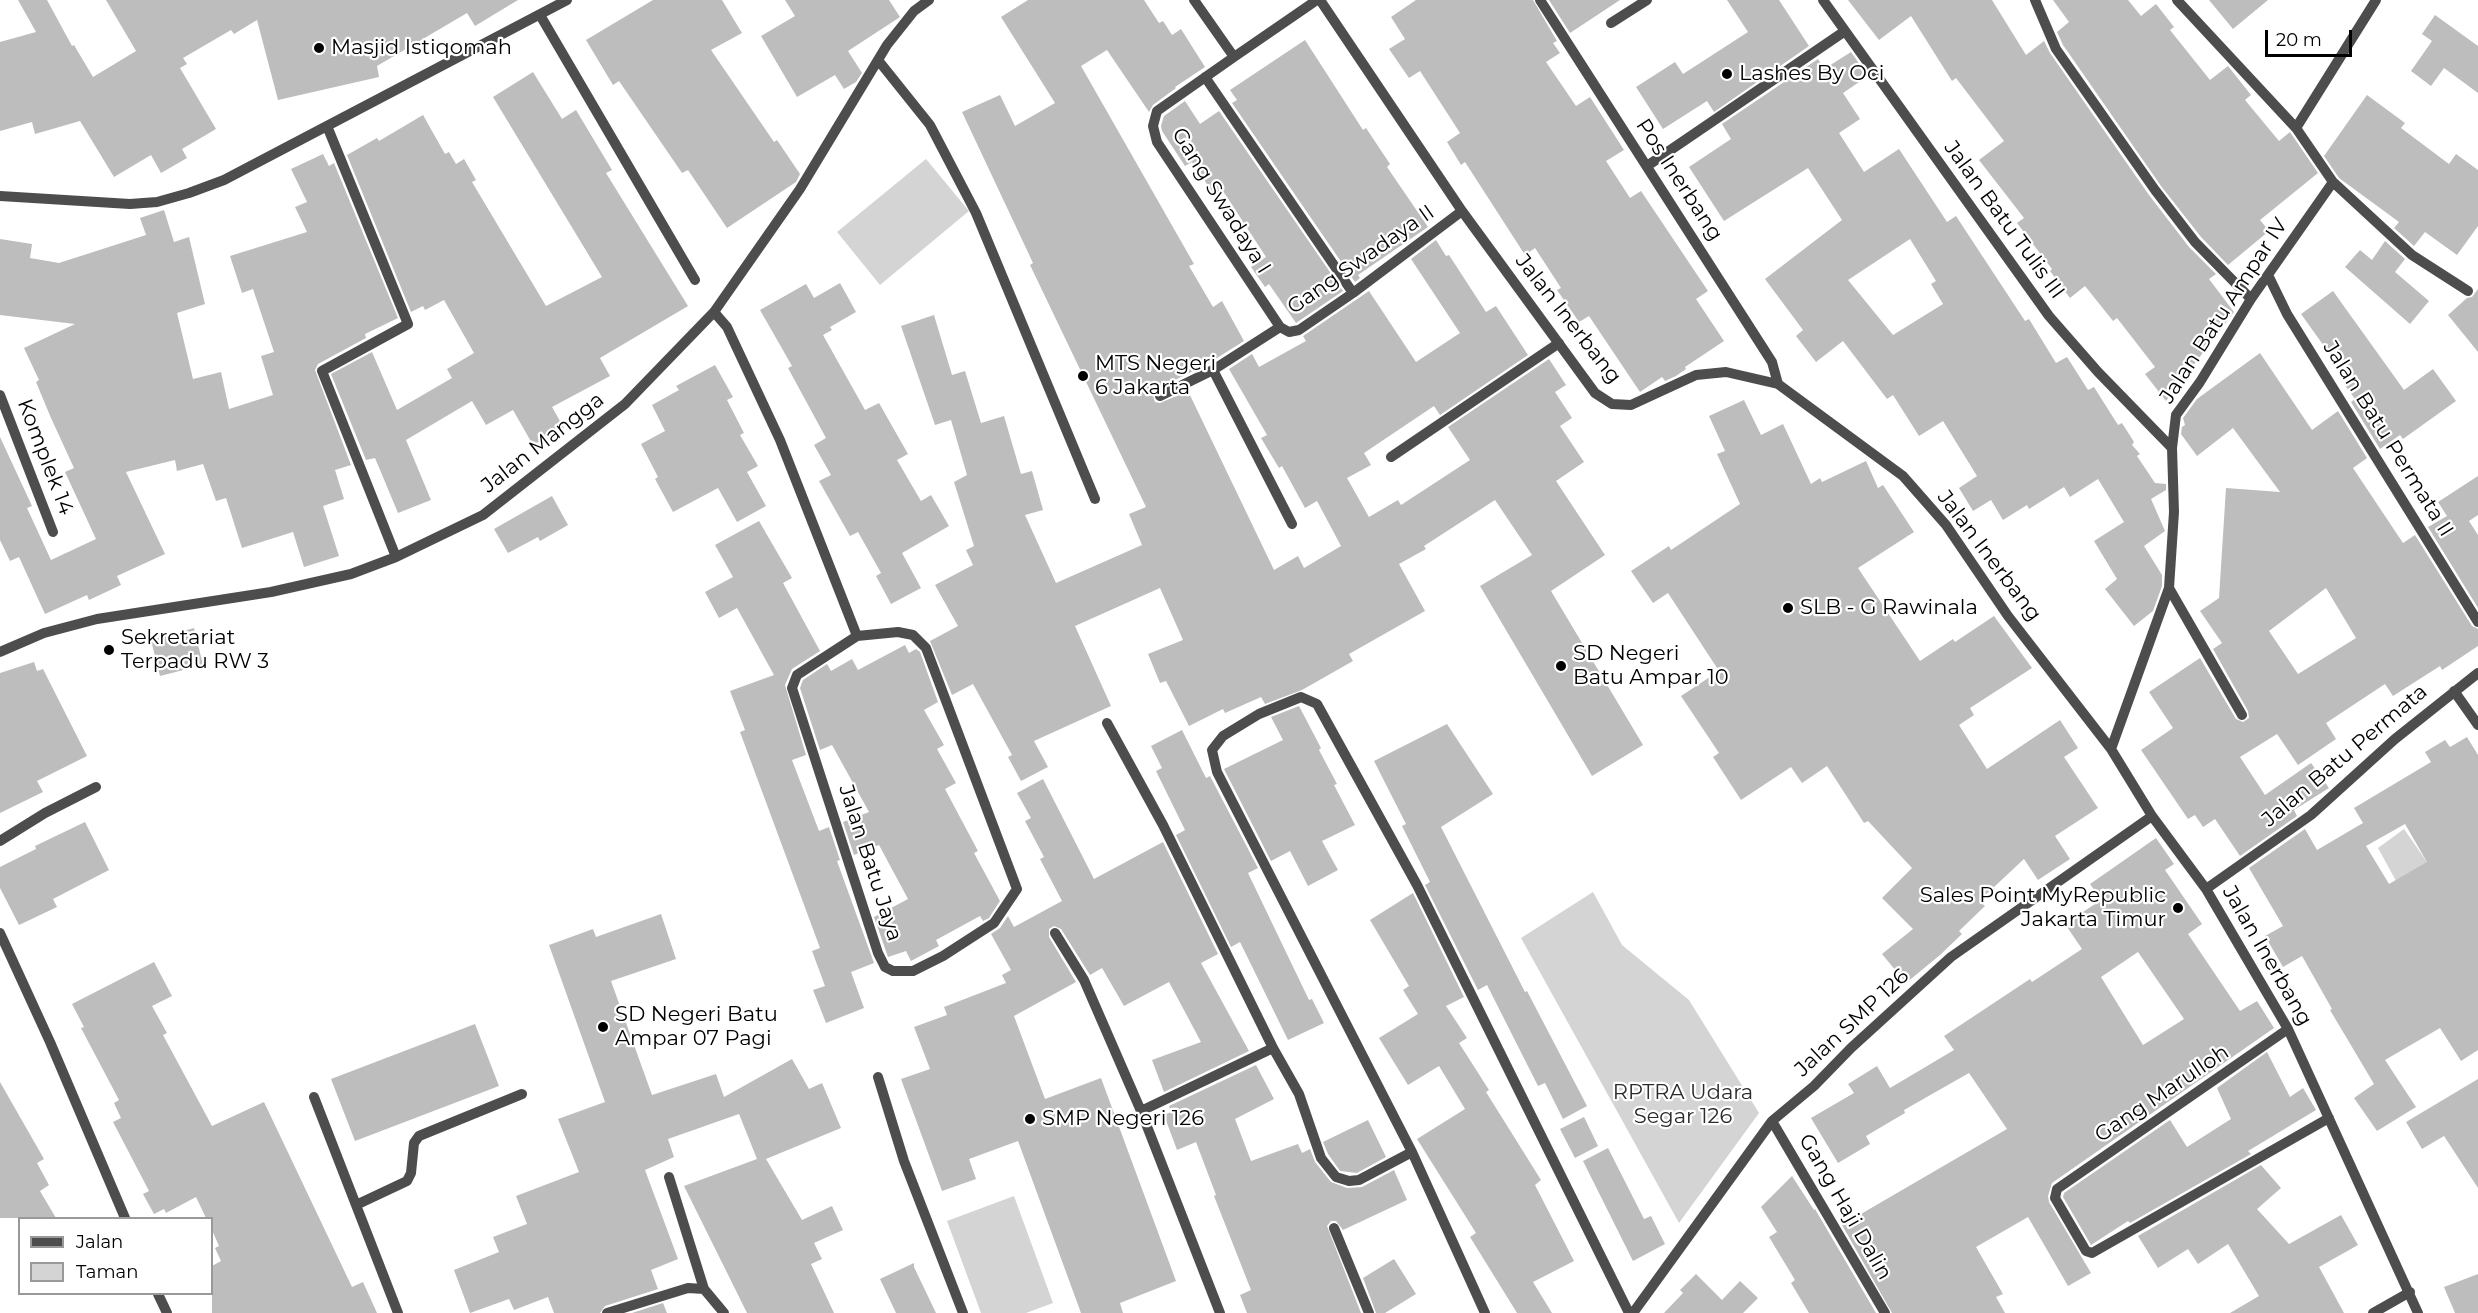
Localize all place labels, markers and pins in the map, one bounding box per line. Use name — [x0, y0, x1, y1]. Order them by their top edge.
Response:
place label: Masjid Istiqomah — [331, 35, 512, 61]
marker: Masjid Istiqomah — [312, 41, 326, 55]
place label: Lashes By Oci — [1739, 61, 1884, 87]
marker: Lashes By Oci — [1720, 67, 1734, 81]
place label: MTS Negeri 6 Jakarta — [1095, 351, 1216, 401]
marker: MTS Negeri 6 Jakarta — [1076, 369, 1090, 383]
place label: SLB - G Rawinala — [1800, 595, 1978, 621]
marker: SLB - G Rawinala — [1781, 601, 1795, 615]
place label: Sekretariat Terpadu RW 3 — [121, 625, 269, 675]
place label: SD Negeri Batu Ampar 10 — [1573, 641, 1729, 691]
marker: Sekretariat Terpadu RW 3 — [102, 643, 116, 657]
marker: SD Negeri Batu Ampar 10 — [1554, 659, 1568, 673]
place label: Sales Point MyRepublic Jakarta Timur — [1920, 883, 2166, 933]
marker: Sales Point MyRepublic Jakarta Timur — [2171, 901, 2185, 915]
place label: SD Negeri Batu Ampar 07 Pagi — [615, 1002, 778, 1052]
marker: SD Negeri Batu Ampar 07 Pagi — [596, 1020, 610, 1034]
place label: SMP Negeri 126 — [1042, 1106, 1204, 1132]
marker: SMP Negeri 126 — [1023, 1112, 1037, 1126]

